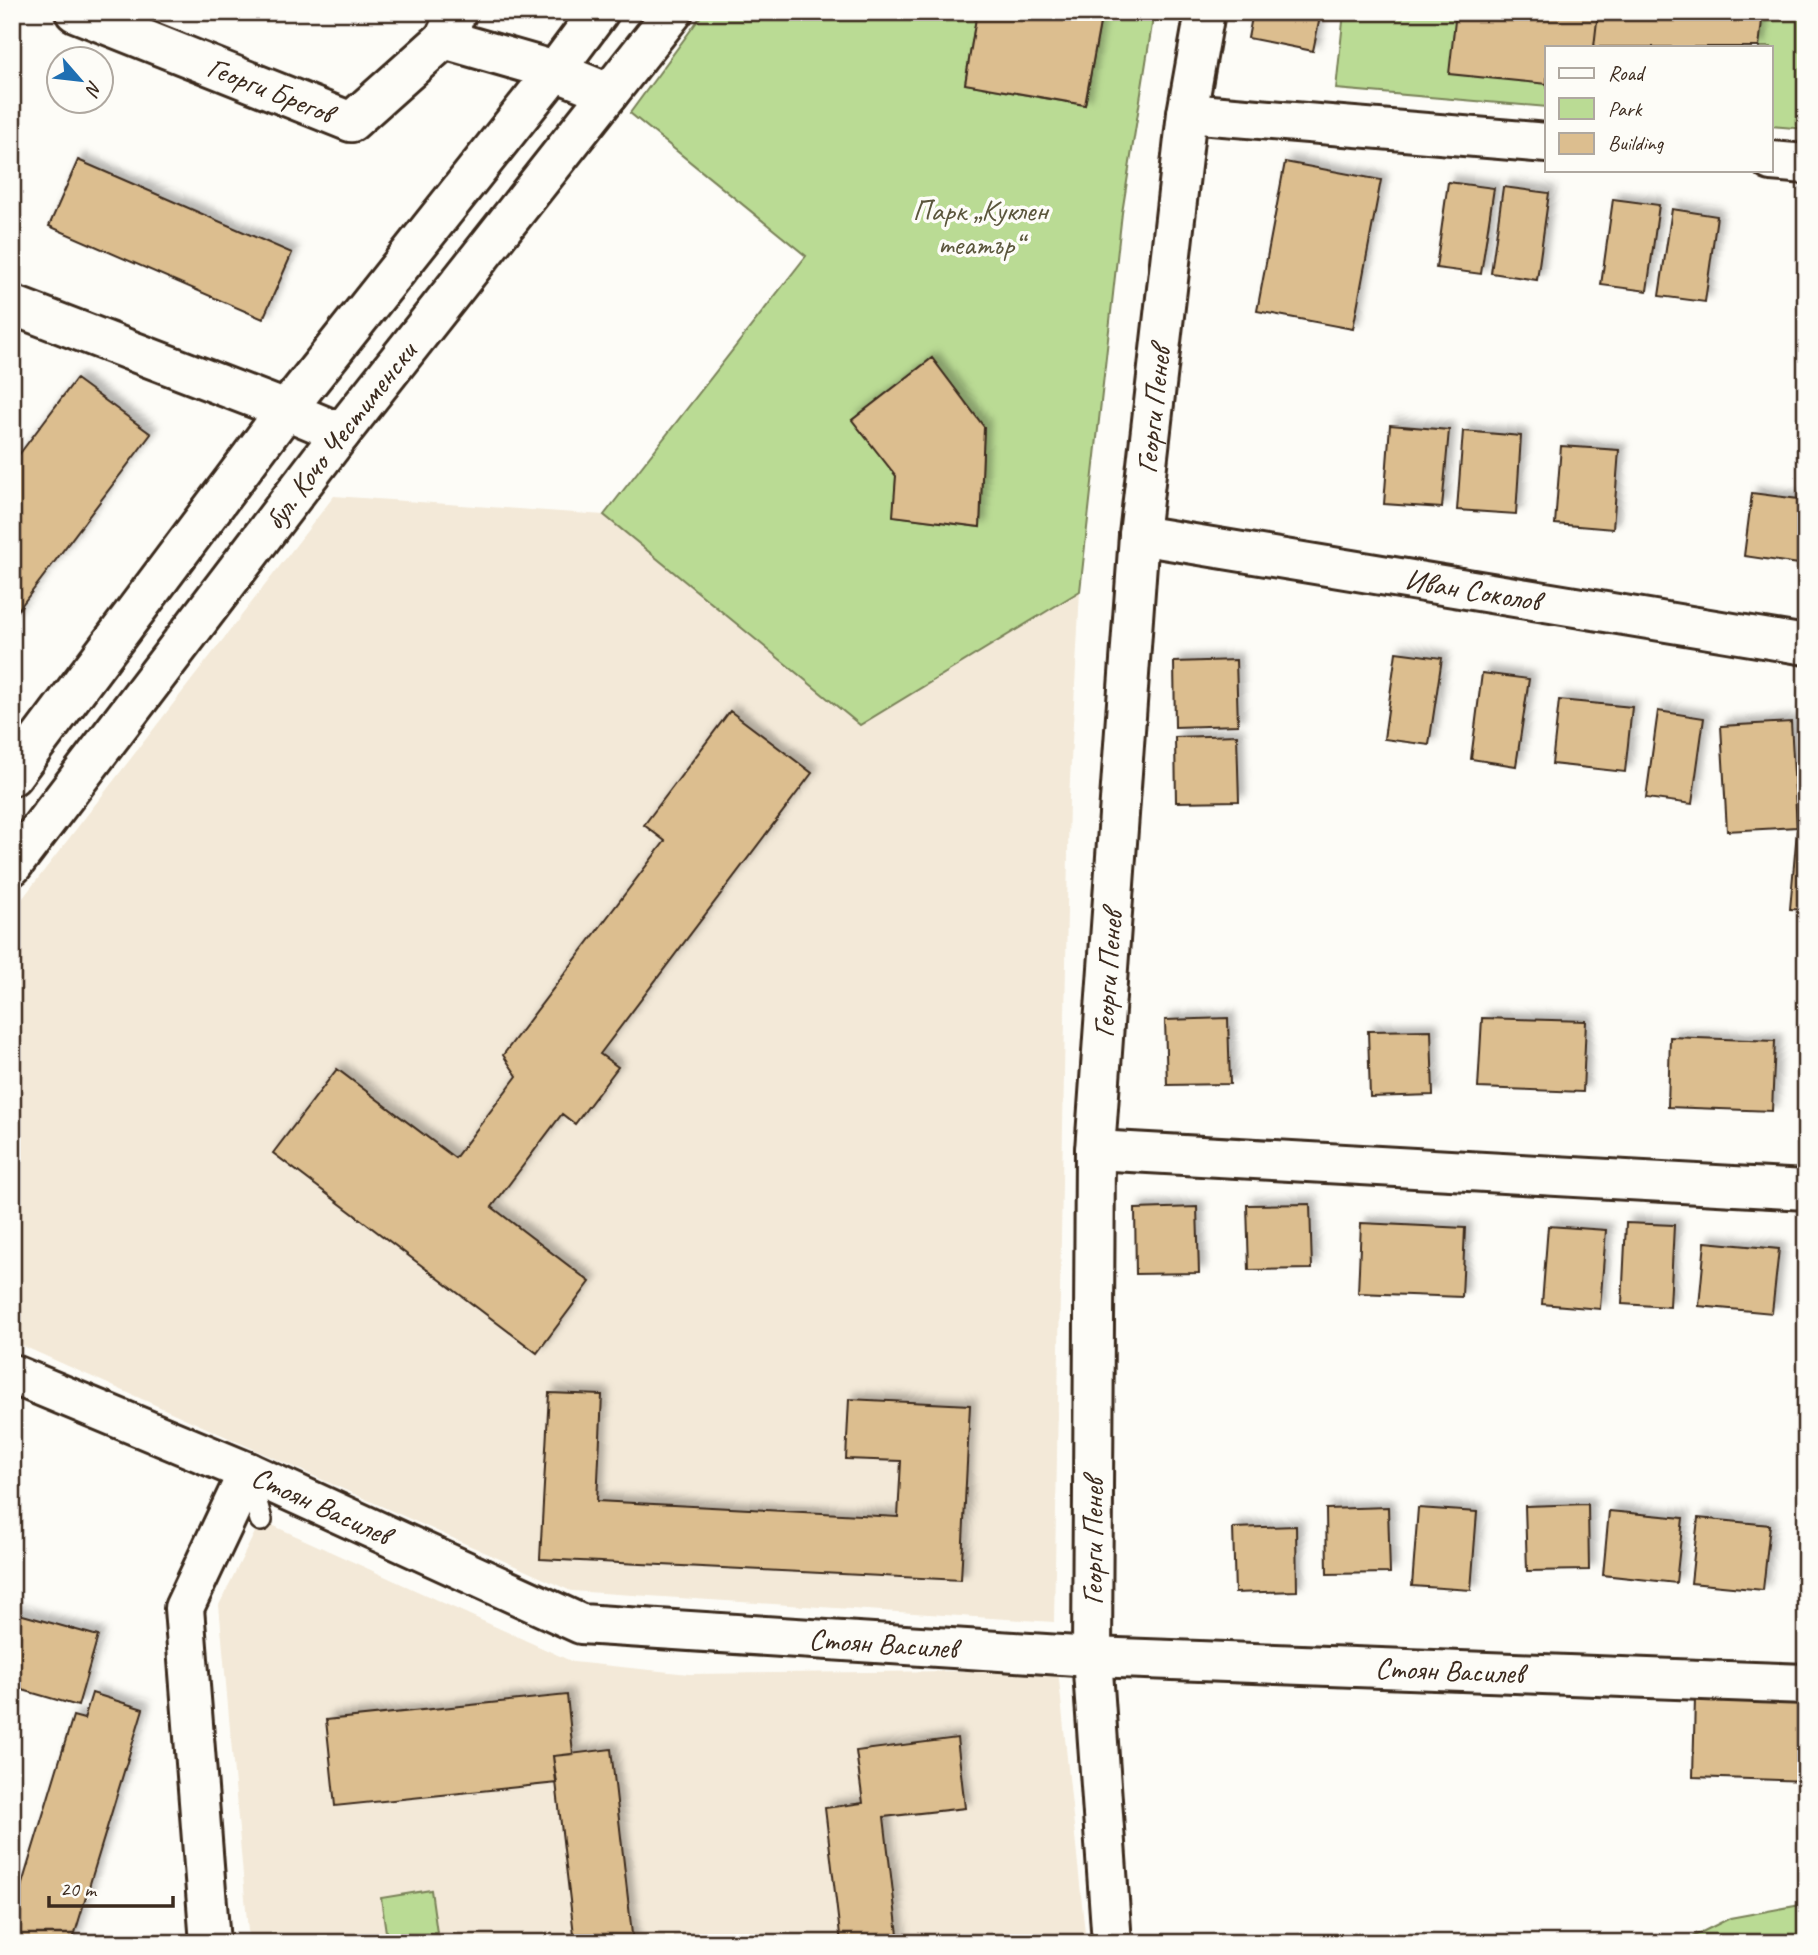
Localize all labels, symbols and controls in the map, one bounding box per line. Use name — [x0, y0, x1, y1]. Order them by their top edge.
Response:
north arrow — [46, 46, 116, 116]
legend — [1545, 46, 1772, 172]
street label: Георги Брегов — [202, 48, 343, 134]
text: Road — [1608, 60, 1647, 86]
text: N — [79, 77, 107, 101]
text: Park — [1608, 96, 1643, 122]
text: Building — [1608, 130, 1665, 156]
park label: Парк „Куклен театър“ — [912, 191, 1050, 263]
street label: бул. Кочо Честименски — [255, 332, 426, 537]
street label: Георги Пенев — [1127, 338, 1180, 475]
street label: Иван Соколов — [1402, 560, 1548, 621]
street label: Георги Пенев — [1084, 903, 1132, 1039]
street label: Стоян Василев — [246, 1457, 401, 1556]
street label: Георги Пенев — [1073, 1471, 1112, 1605]
street label: Стоян Василев — [808, 1620, 963, 1668]
street label: Стоян Василев — [1374, 1649, 1529, 1692]
scale bar — [49, 1864, 173, 1908]
text: 20 m — [60, 1876, 98, 1902]

